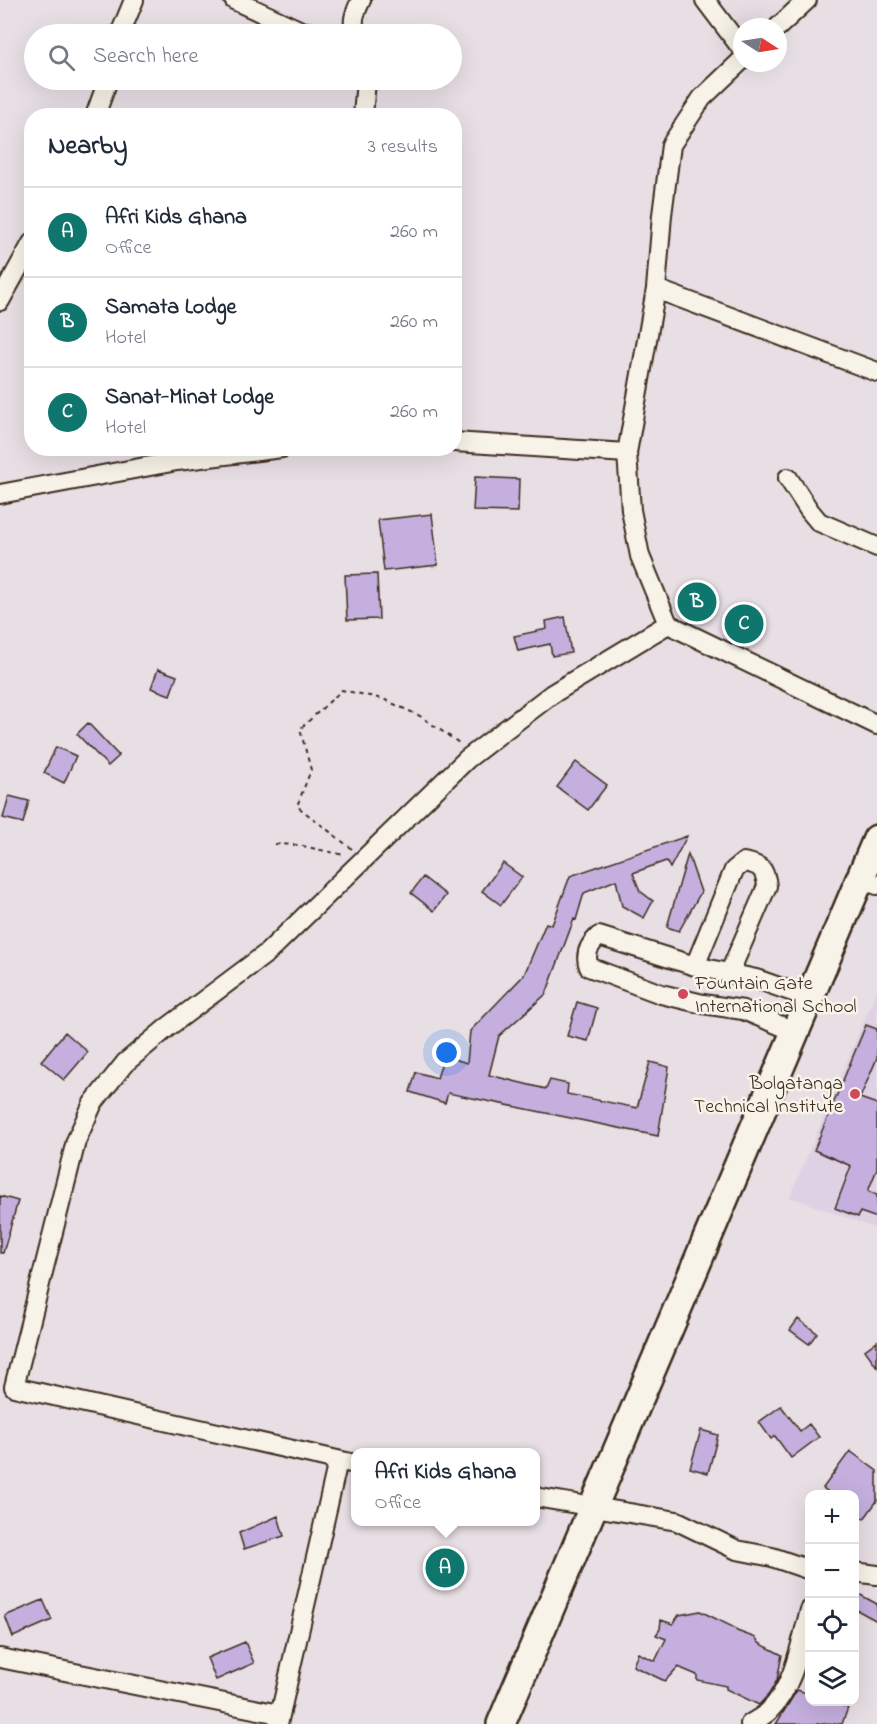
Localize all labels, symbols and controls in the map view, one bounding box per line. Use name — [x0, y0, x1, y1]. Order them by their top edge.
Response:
north arrow — [733, 18, 787, 72]
search box — [24, 24, 462, 90]
icon: search — [45, 41, 78, 74]
text: Search here — [93, 41, 198, 73]
text: Nearby — [48, 128, 127, 166]
text: 3 results — [368, 133, 438, 162]
text: Afri Kids Ghana — [105, 202, 247, 234]
text: A — [61, 218, 74, 247]
text: 260 m — [390, 218, 438, 247]
text: Office — [105, 234, 151, 263]
text: Samata Lodge — [105, 292, 236, 324]
text: B — [61, 308, 74, 337]
text: 260 m — [390, 308, 438, 337]
text: Hotel — [105, 324, 146, 353]
text: Sanat-Minat Lodge — [105, 382, 274, 414]
text: C — [62, 398, 73, 427]
text: 260 m — [390, 398, 438, 427]
text: Hotel — [105, 414, 146, 443]
pin: B — [678, 580, 716, 624]
pin: C — [724, 602, 764, 646]
place label: Fountain Gate International School — [694, 970, 857, 1022]
marker: Fountain Gate International School — [676, 987, 690, 1001]
your location — [432, 1038, 461, 1067]
place label: Bolgatanga Technical Institute — [694, 1070, 843, 1122]
marker: Bolgatanga Technical Institute — [848, 1087, 862, 1101]
popup — [351, 1448, 540, 1526]
text: Afri Kids Ghana — [375, 1457, 516, 1489]
text: Office — [375, 1489, 421, 1518]
map controls — [805, 1490, 859, 1706]
button: + — [805, 1490, 859, 1544]
button: − — [805, 1544, 859, 1598]
pin: A — [426, 1546, 464, 1590]
button: locate — [805, 1598, 859, 1652]
button: layers — [805, 1652, 859, 1706]

